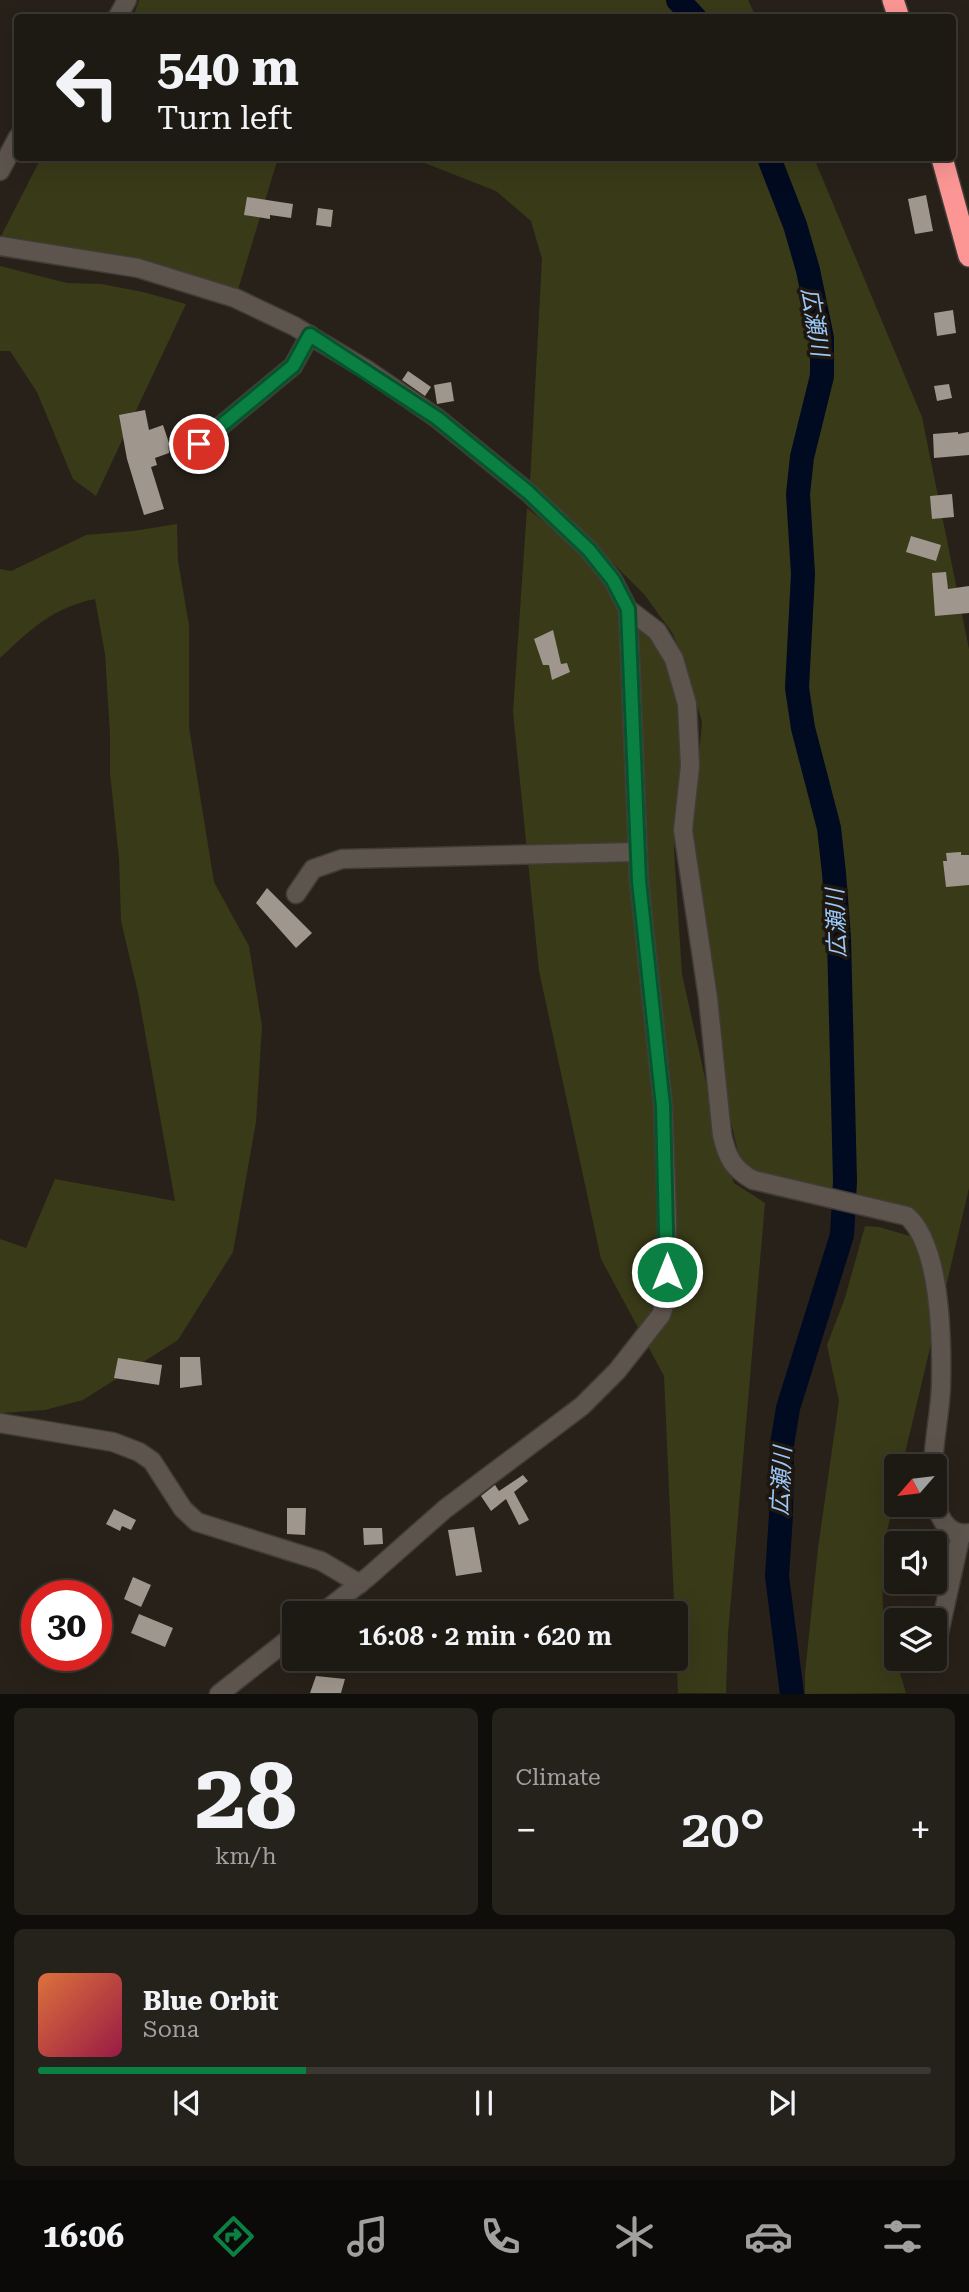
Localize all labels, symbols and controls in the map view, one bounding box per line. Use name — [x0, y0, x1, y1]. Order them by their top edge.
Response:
text: 540 m — [157, 40, 299, 97]
icon: left — [42, 42, 133, 133]
text: Turn left — [157, 99, 292, 137]
water label: 広瀬川 — [796, 286, 834, 361]
pin — [169, 414, 229, 474]
icon: arrive — [180, 425, 218, 463]
water label: 広瀬川 — [822, 885, 851, 958]
position arrow — [630, 1235, 704, 1309]
water label: 広瀬川 — [766, 1443, 797, 1516]
north arrow — [884, 1454, 947, 1517]
map controls — [884, 1454, 947, 1671]
button: sound — [884, 1531, 947, 1594]
speed limit sign: 30 — [21, 1580, 112, 1671]
button: layers — [884, 1608, 947, 1671]
text: 16:08 · 2 min · 620 m — [358, 1621, 612, 1651]
text: 28 — [195, 1744, 297, 1850]
text: Climate — [516, 1764, 601, 1791]
text: 20° — [681, 1799, 765, 1860]
text: − — [516, 1808, 537, 1852]
text: + — [910, 1808, 931, 1852]
text: km/h — [215, 1843, 277, 1870]
text: Blue Orbit — [143, 1986, 279, 2016]
text: Sona — [143, 2016, 199, 2043]
icon: previous — [168, 2084, 206, 2122]
icon: pause — [465, 2084, 503, 2122]
icon: next — [763, 2084, 801, 2122]
icon: directions — [209, 2212, 258, 2261]
icon: music — [343, 2212, 392, 2261]
icon: phone — [476, 2212, 525, 2261]
icon: climate — [610, 2212, 659, 2261]
icon: car — [744, 2212, 793, 2261]
icon: filters — [878, 2212, 927, 2261]
text: 16:06 — [42, 2217, 124, 2255]

